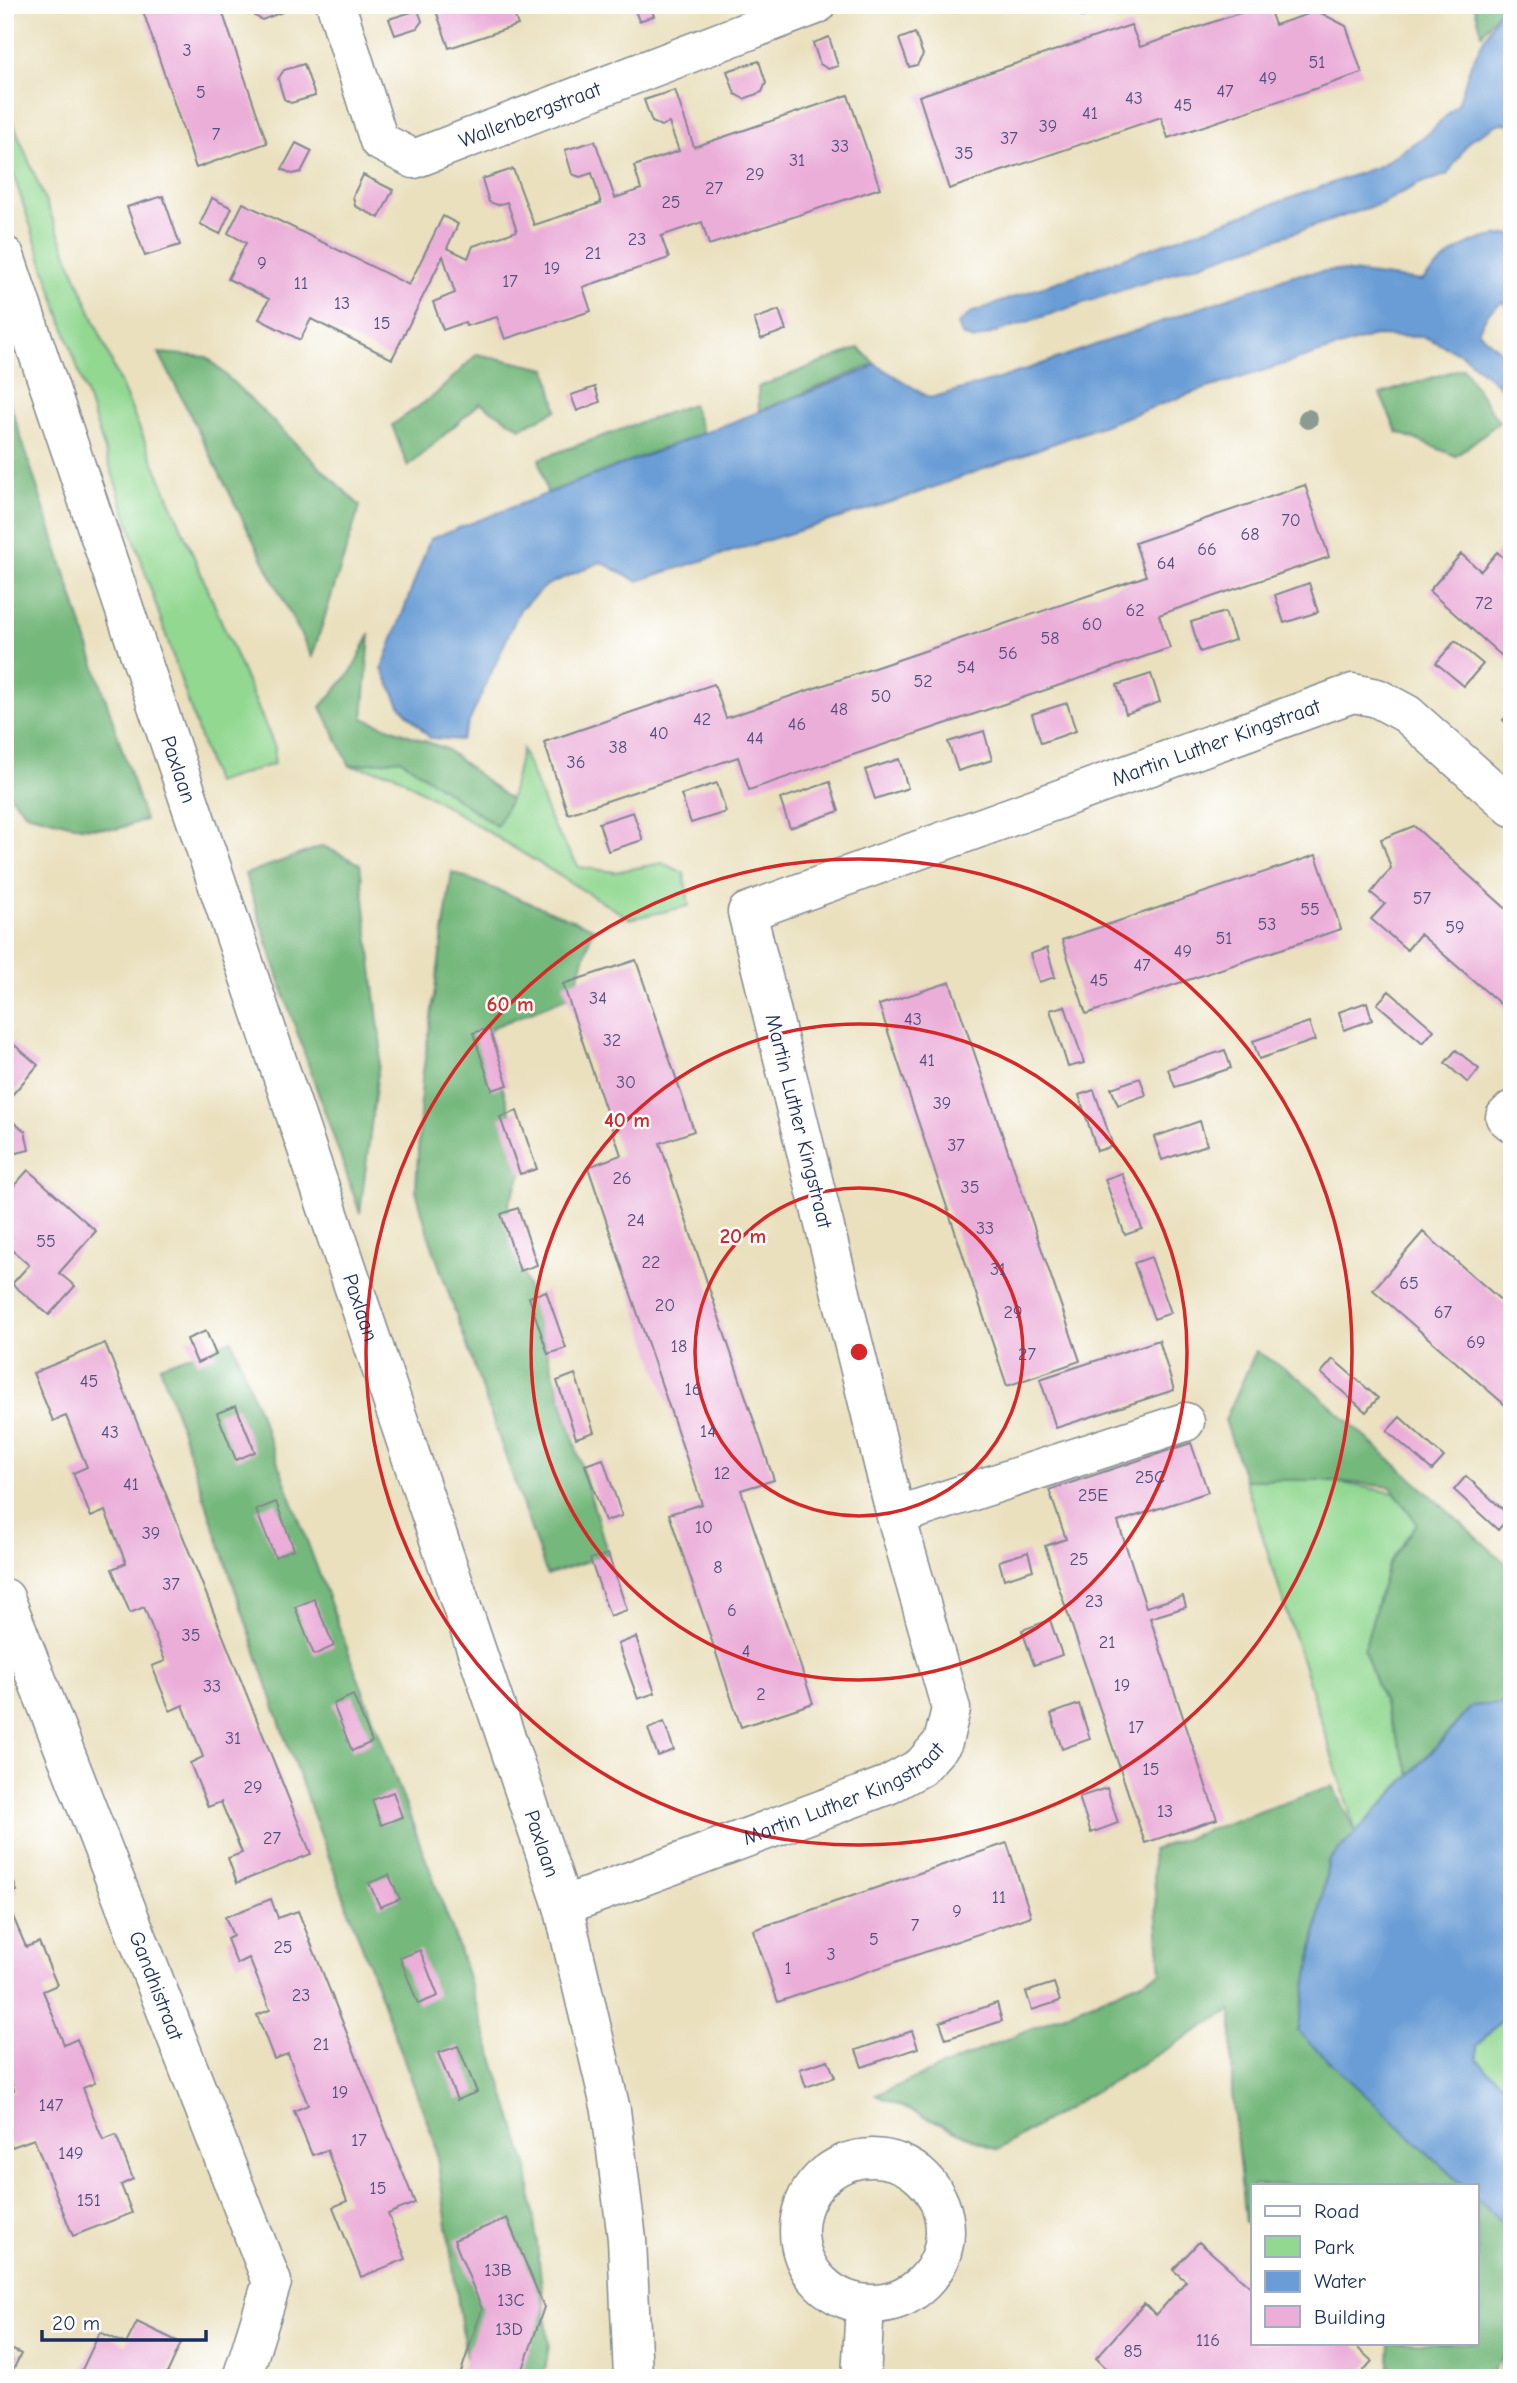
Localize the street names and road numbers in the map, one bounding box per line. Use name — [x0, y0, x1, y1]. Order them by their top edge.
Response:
street label: Wallenbergstraat — [455, 76, 605, 153]
street label: Martin Luther Kingstraat — [1108, 694, 1324, 791]
street label: Paxlaan — [156, 733, 201, 806]
street label: Martin Luther Kingstraat — [761, 1011, 837, 1232]
street label: Paxlaan — [338, 1271, 383, 1344]
street label: Martin Luther Kingstraat — [740, 1737, 950, 1850]
street label: Paxlaan — [519, 1807, 564, 1880]
street label: Gandhistraat — [124, 1928, 189, 2044]

